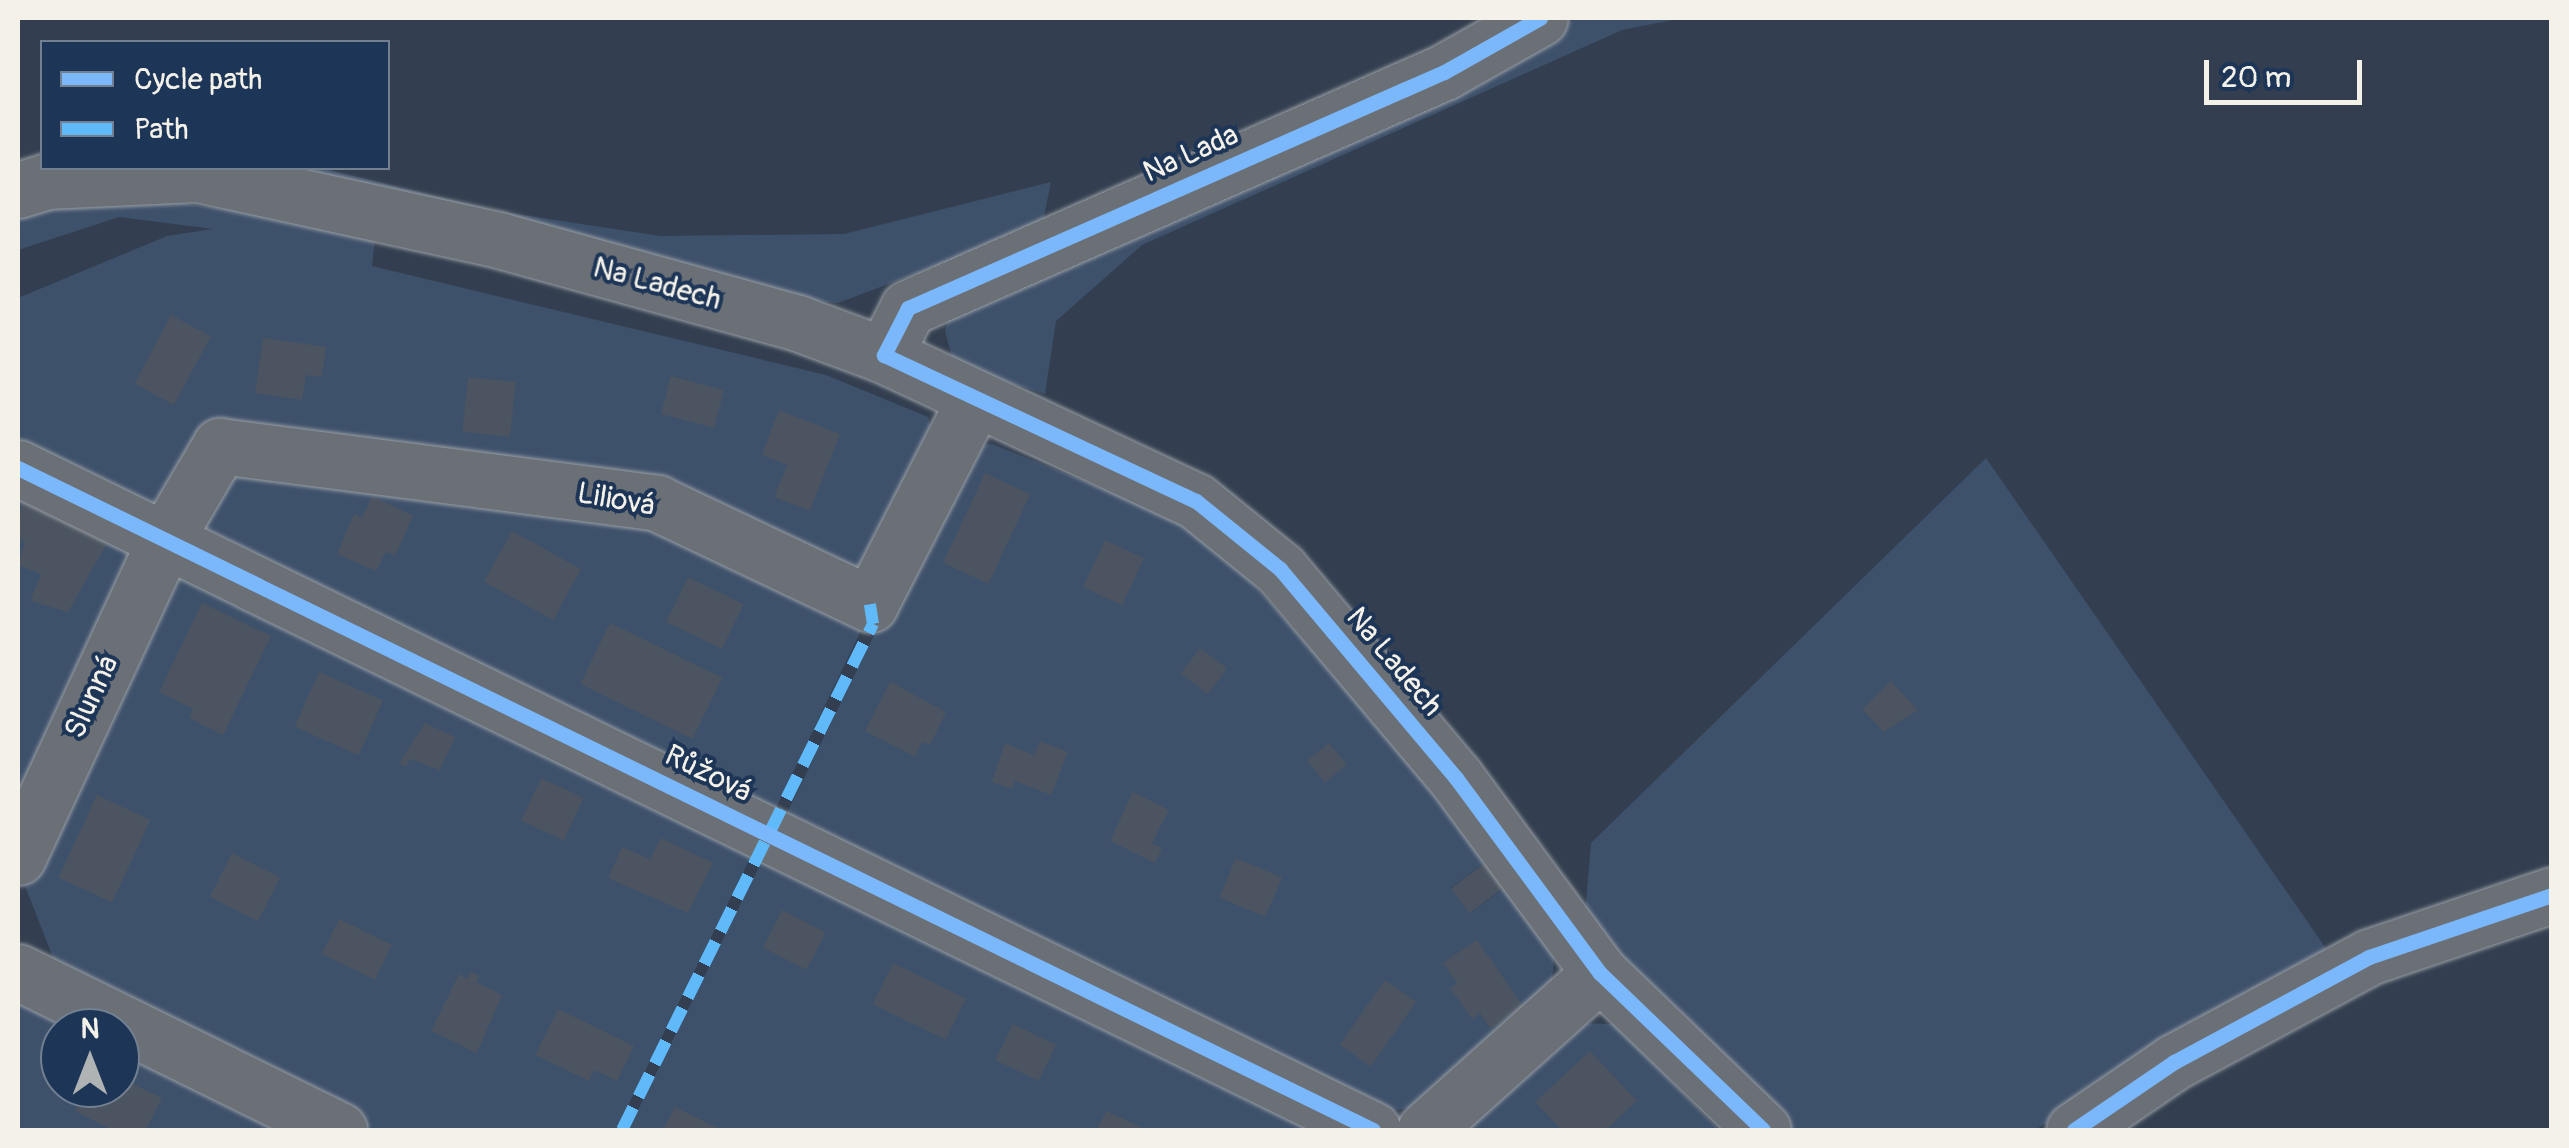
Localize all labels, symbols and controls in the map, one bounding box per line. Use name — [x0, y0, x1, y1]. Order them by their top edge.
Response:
legend — [40, 40, 390, 170]
scale bar — [2209, 40, 2366, 102]
text: 20 m — [2221, 59, 2291, 96]
text: Cycle path — [134, 61, 262, 98]
text: Path — [134, 111, 189, 148]
street label: Na Lada — [1138, 117, 1244, 191]
street label: Na Ladech — [589, 250, 725, 318]
street label: Liliová — [574, 475, 658, 525]
street label: Na Ladech — [1338, 600, 1450, 724]
street label: Slunná — [57, 650, 127, 744]
street label: Růžová — [659, 738, 757, 810]
north arrow — [40, 1008, 140, 1108]
text: N — [81, 1012, 99, 1047]

